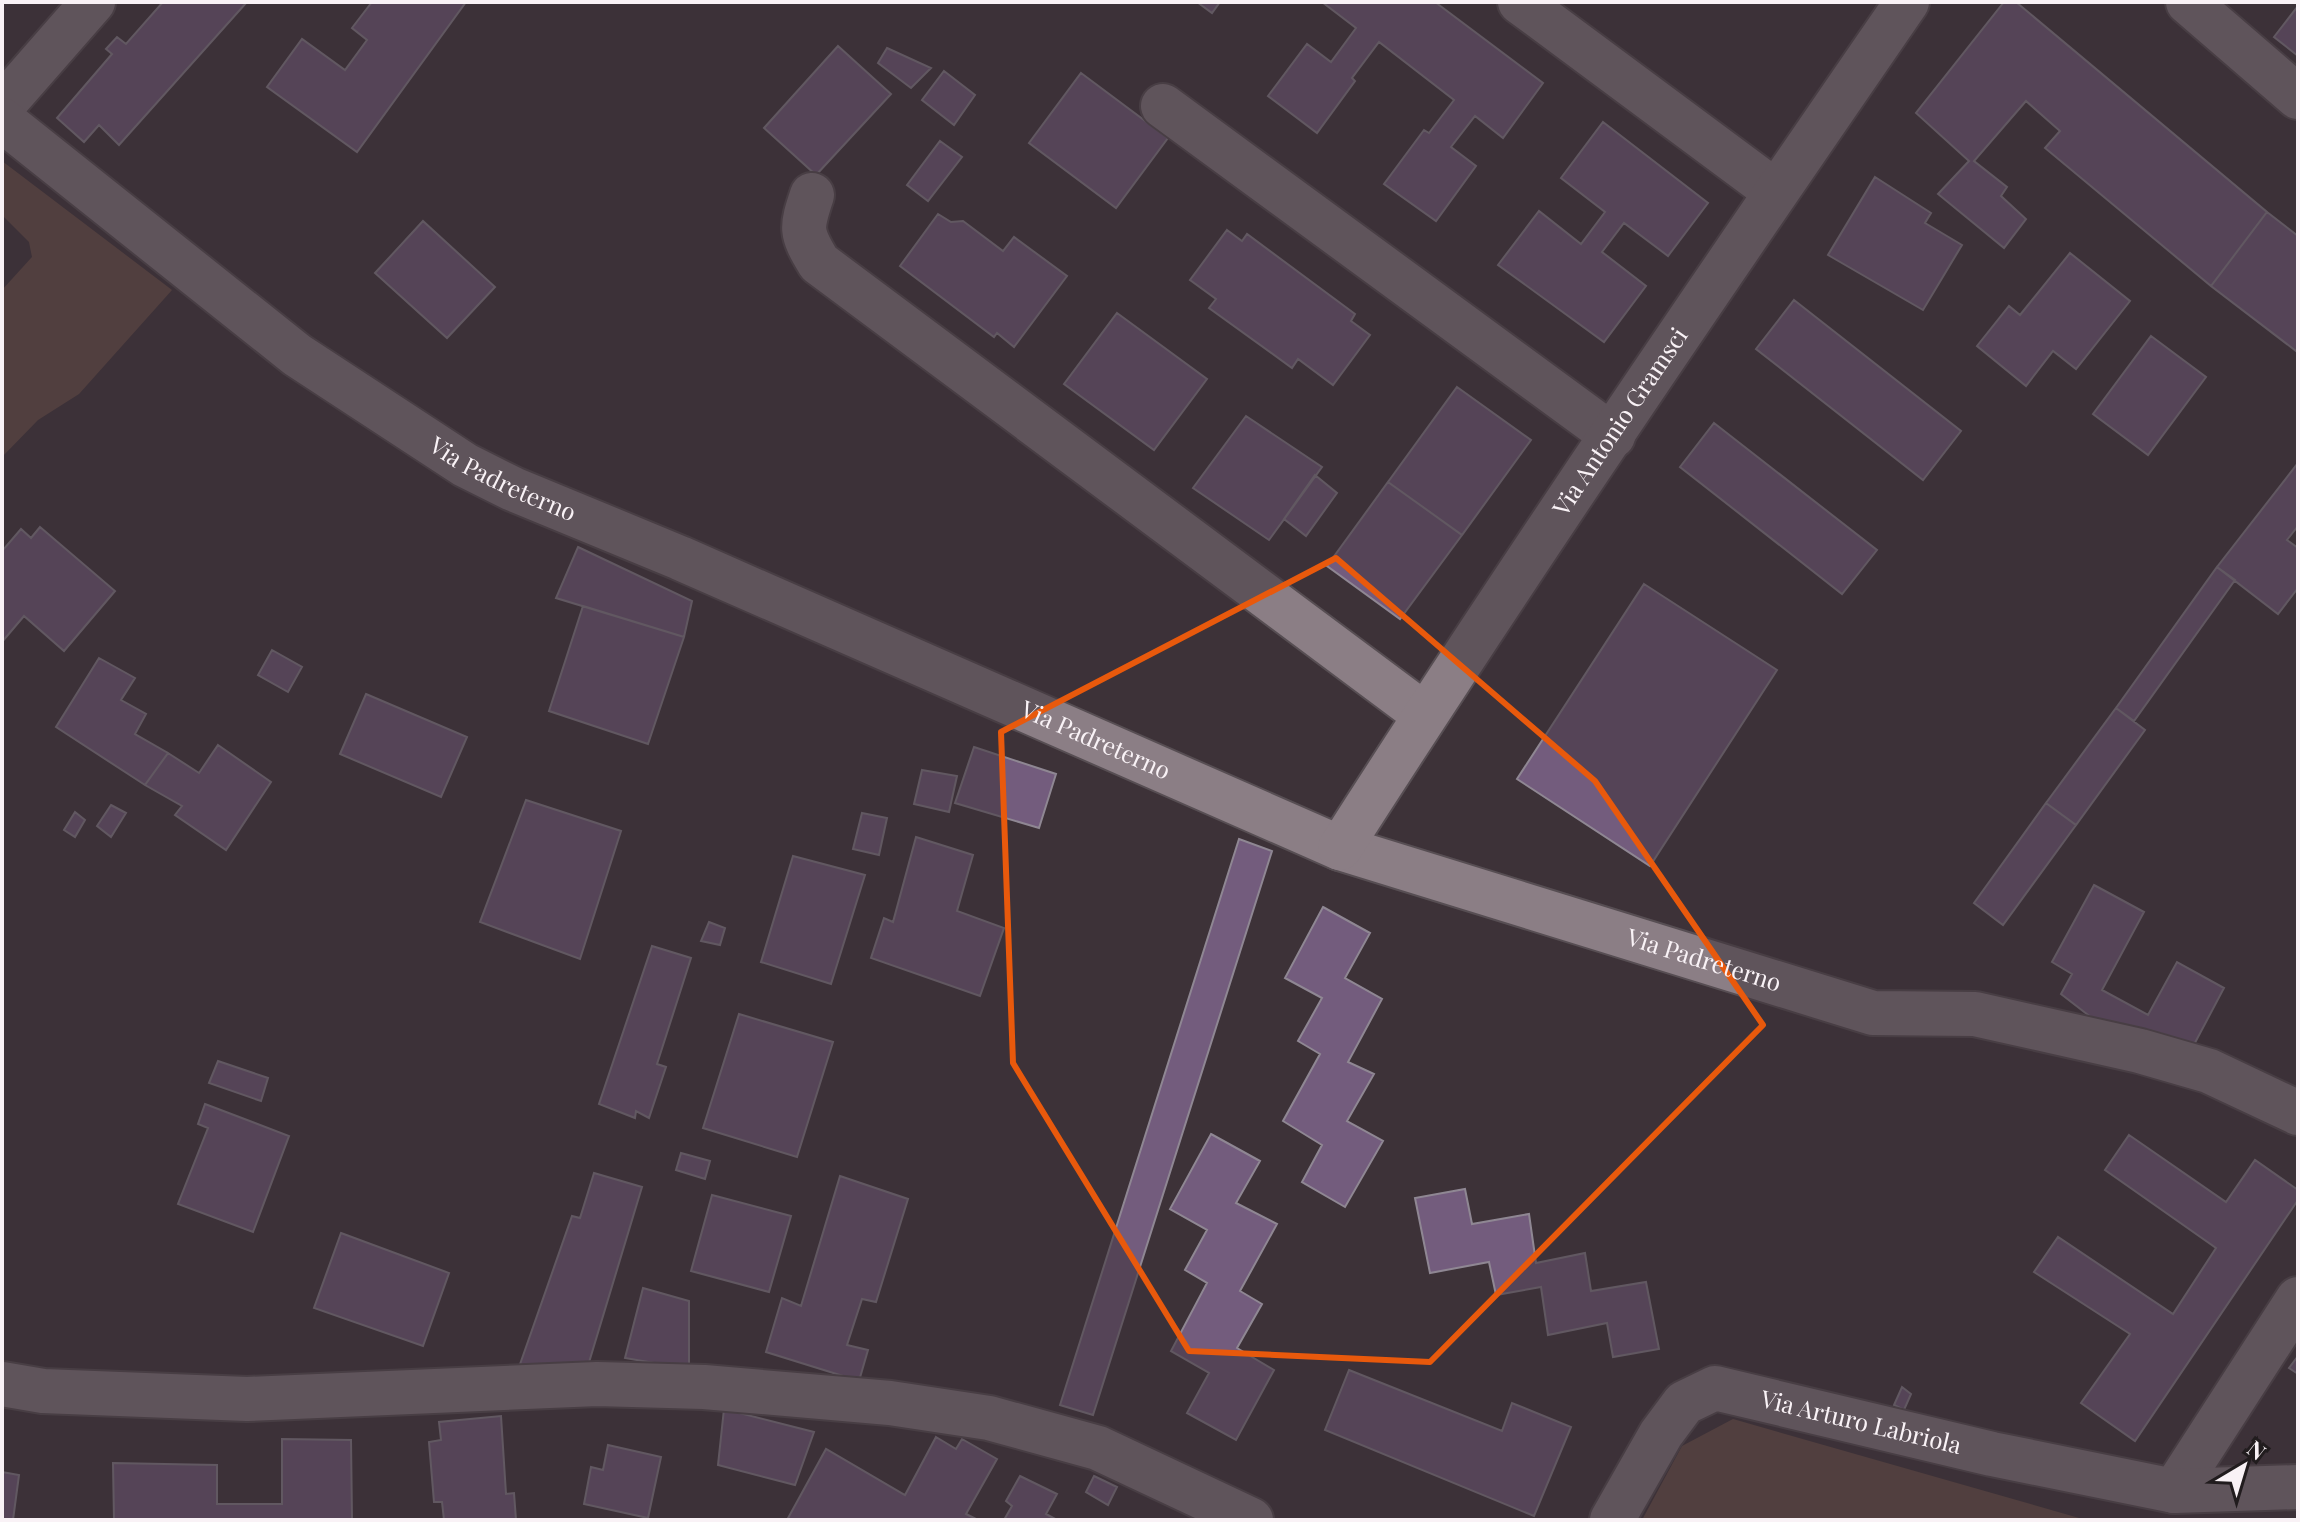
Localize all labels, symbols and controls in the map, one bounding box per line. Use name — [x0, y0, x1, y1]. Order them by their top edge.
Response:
street label: Via Antonio Gramsci — [1544, 321, 1694, 522]
street label: Via Padreterno — [423, 427, 581, 527]
street label: Via Padreterno — [1015, 691, 1176, 786]
street label: Via Padreterno — [1622, 919, 1786, 998]
street label: Via Arturo Labriola — [1757, 1381, 1965, 1460]
north arrow — [2204, 1426, 2284, 1506]
text: N — [2241, 1433, 2273, 1466]

